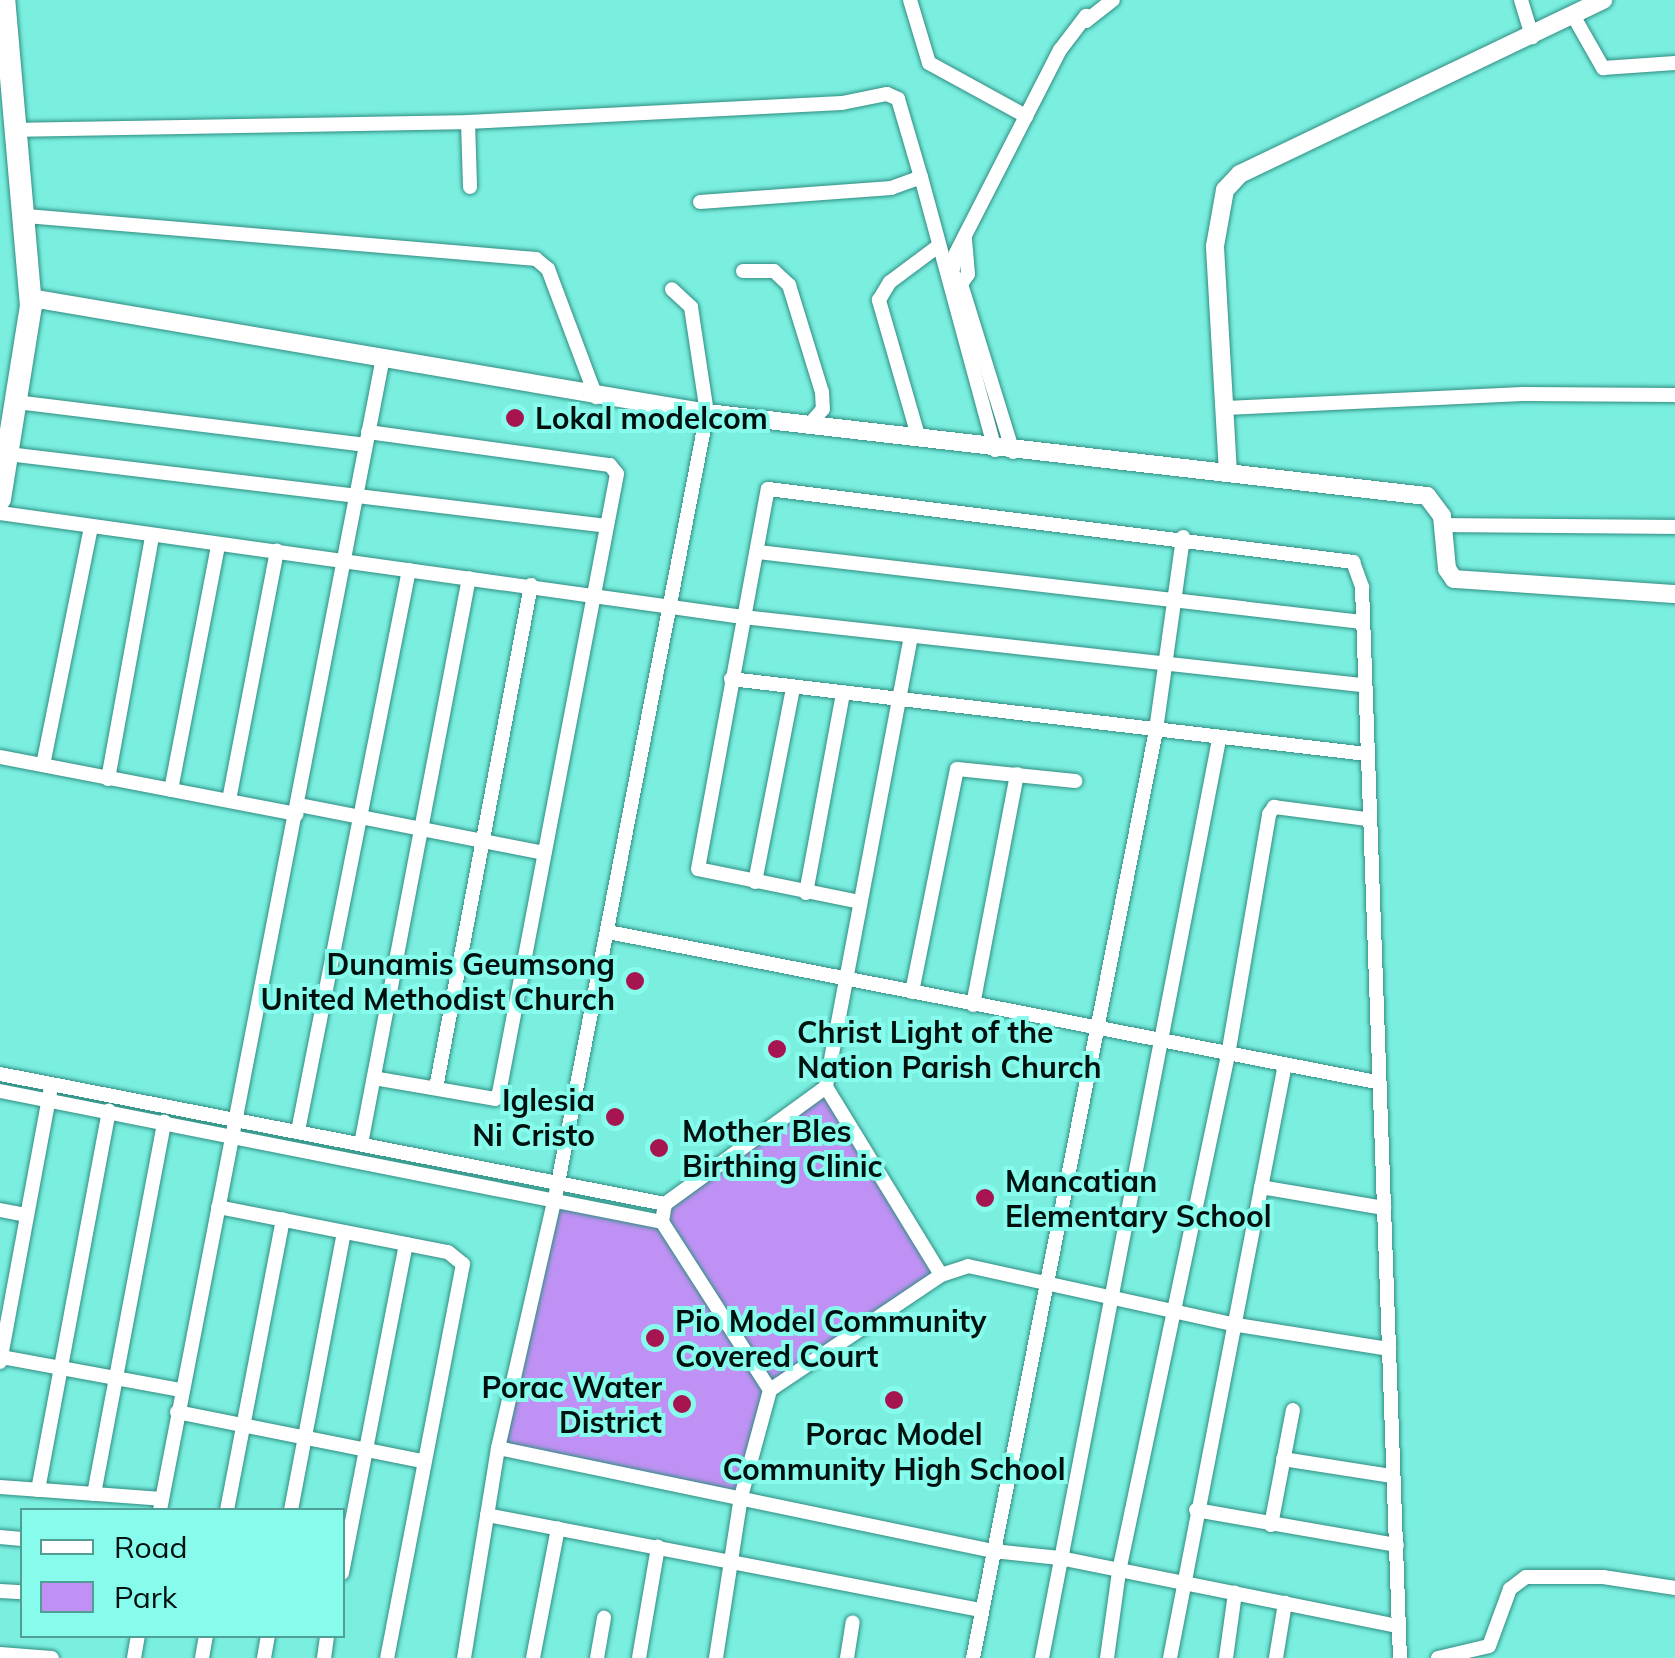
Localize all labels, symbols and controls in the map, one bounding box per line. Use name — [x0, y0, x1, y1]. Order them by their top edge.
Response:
place label: Lokal modelcom — [535, 400, 768, 436]
marker: Lokal modelcom — [504, 407, 526, 429]
place label: Dunamis Geumsong United Methodist Church — [261, 946, 615, 1016]
marker: Dunamis Geumsong United Methodist Church — [624, 970, 646, 992]
place label: Christ Light of the Nation Parish Church — [797, 1014, 1102, 1084]
marker: Christ Light of the Nation Parish Church — [766, 1038, 788, 1060]
place label: Iglesia Ni Cristo — [472, 1082, 595, 1152]
marker: Iglesia Ni Cristo — [604, 1106, 626, 1128]
place label: Mother Bles Birthing Clinic — [682, 1113, 883, 1184]
marker: Mother Bles Birthing Clinic — [646, 1135, 672, 1161]
place label: Mancatian Elementary School — [1005, 1163, 1272, 1234]
marker: Mancatian Elementary School — [974, 1187, 996, 1209]
place label: Pio Model Community Covered Court — [675, 1303, 987, 1374]
marker: Pio Model Community Covered Court — [644, 1327, 666, 1349]
place label: Porac Water District — [482, 1369, 662, 1440]
marker: Porac Model Community High School — [883, 1389, 905, 1411]
marker: Porac Water District — [671, 1393, 693, 1415]
place label: Porac Model Community High School — [722, 1416, 1066, 1486]
legend — [20, 1508, 345, 1638]
text: Road — [114, 1528, 188, 1566]
text: Park — [114, 1578, 177, 1616]

